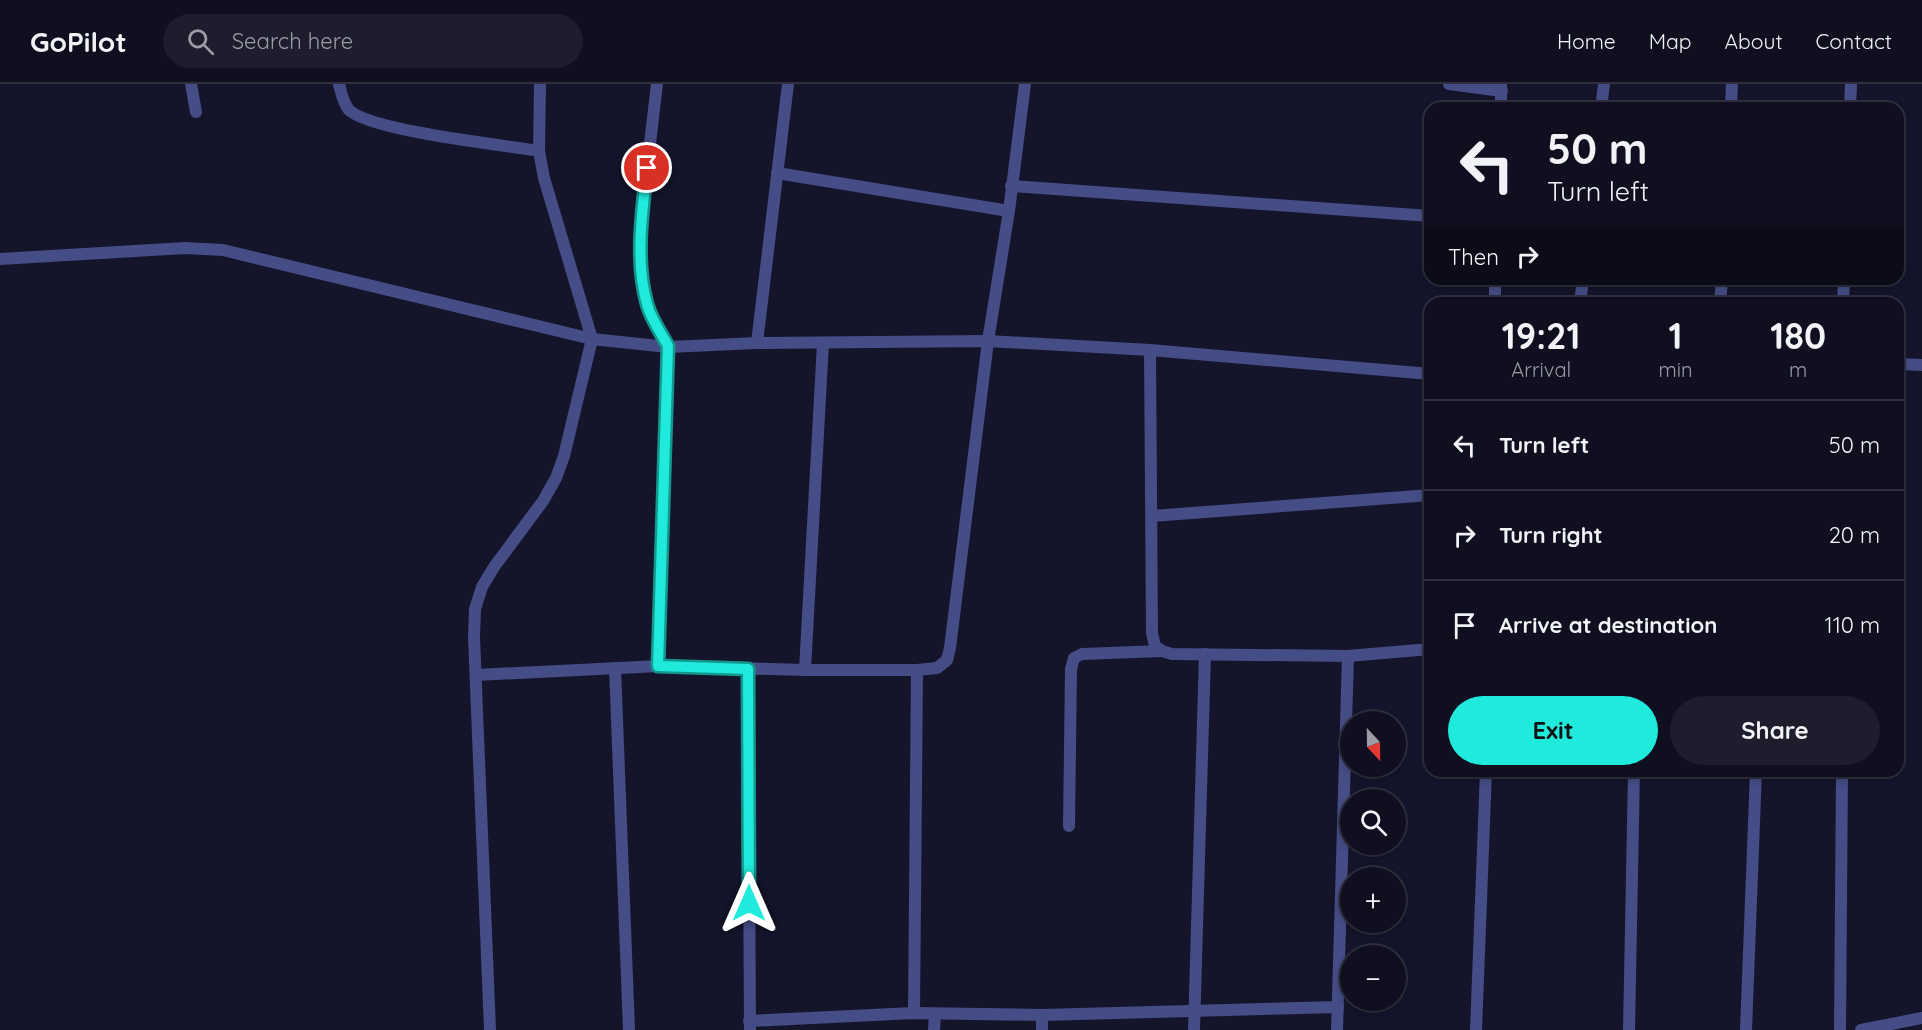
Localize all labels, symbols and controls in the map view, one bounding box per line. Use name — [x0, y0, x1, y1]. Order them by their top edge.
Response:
search box — [163, 14, 583, 68]
text: GoPilot — [30, 24, 127, 59]
icon: search — [184, 25, 217, 58]
text: Search here — [232, 27, 353, 55]
text: Home — [1557, 28, 1616, 54]
text: Map — [1649, 28, 1692, 54]
text: About — [1725, 28, 1783, 54]
text: Contact — [1816, 28, 1892, 54]
text: 50 m — [1547, 122, 1647, 175]
icon: left — [1448, 126, 1526, 204]
pin — [621, 142, 672, 193]
icon: arrive — [630, 151, 663, 184]
text: Turn left — [1547, 174, 1649, 208]
icon: right — [1511, 240, 1544, 273]
text: Then — [1448, 243, 1499, 271]
text: 19:21 — [1502, 313, 1581, 358]
text: 1 — [1668, 313, 1682, 358]
text: 180 — [1770, 313, 1826, 358]
text: Arrival — [1511, 357, 1571, 382]
text: min — [1658, 357, 1693, 382]
text: m — [1789, 357, 1807, 382]
icon: left — [1448, 429, 1481, 462]
text: Turn left — [1499, 431, 1589, 459]
text: 50 m — [1829, 431, 1880, 459]
icon: right — [1448, 519, 1481, 552]
text: Turn right — [1499, 521, 1603, 549]
text: 20 m — [1829, 521, 1880, 549]
icon: arrive — [1448, 609, 1481, 642]
text: Arrive at destination — [1499, 611, 1717, 639]
text: 110 m — [1825, 611, 1880, 639]
button: Exit — [1448, 696, 1658, 765]
button: Share — [1670, 696, 1880, 765]
north arrow — [1340, 711, 1406, 777]
map controls — [1340, 711, 1406, 1011]
button: search — [1340, 789, 1406, 855]
button: + — [1340, 867, 1406, 933]
position arrow — [717, 871, 781, 935]
button: − — [1340, 945, 1406, 1011]

